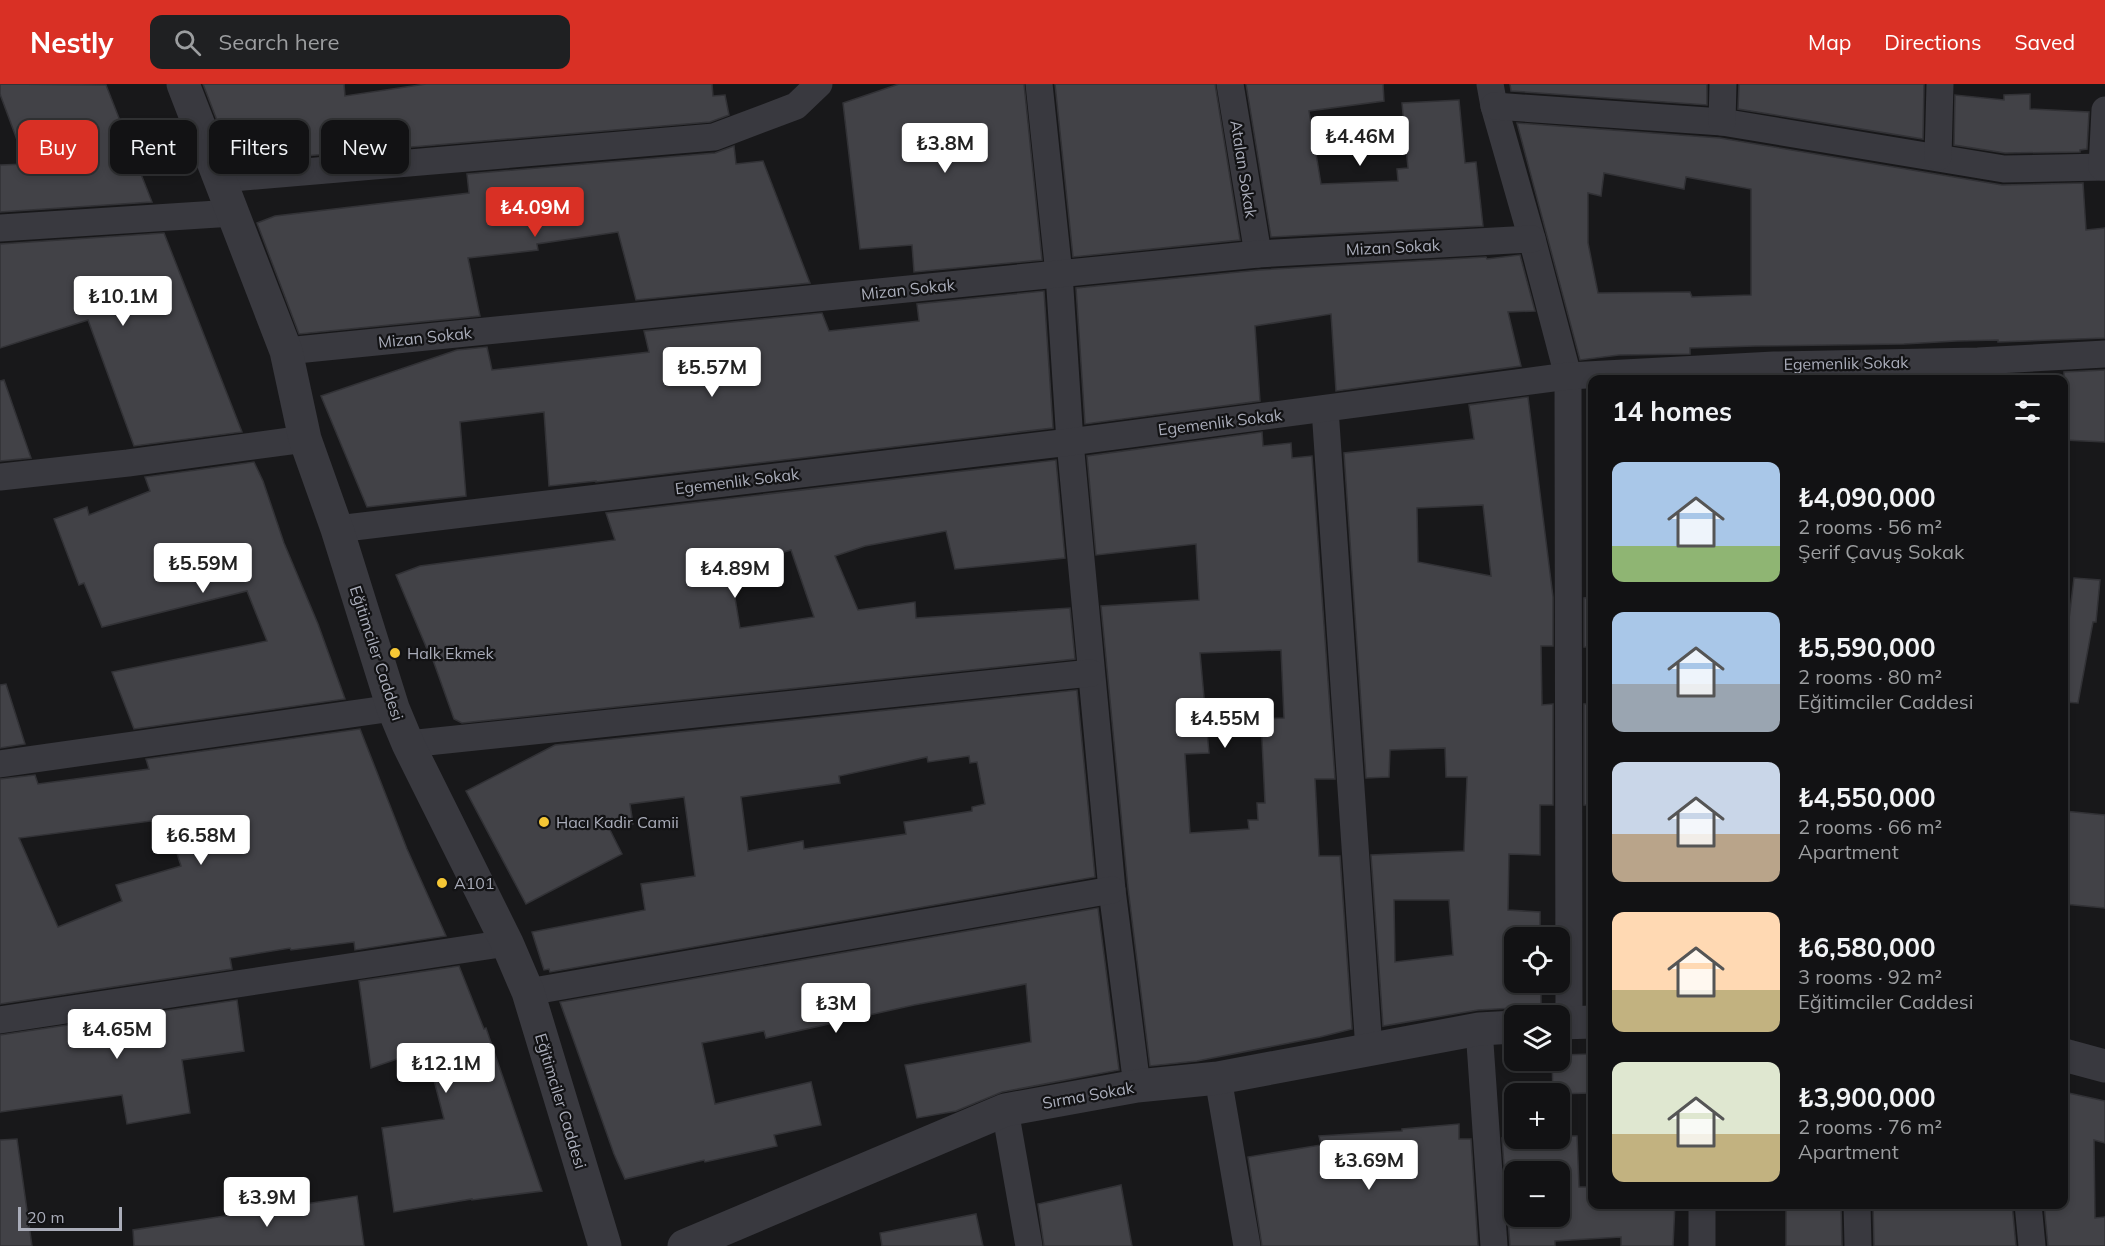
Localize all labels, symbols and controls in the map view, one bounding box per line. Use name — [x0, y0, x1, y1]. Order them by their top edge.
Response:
search box — [150, 15, 570, 69]
text: Nestly — [30, 25, 114, 60]
icon: search — [171, 26, 204, 59]
text: Search here — [219, 28, 339, 56]
text: Map — [1808, 29, 1851, 55]
text: Directions — [1884, 29, 1981, 55]
text: Saved — [2014, 29, 2075, 55]
pin: ₺4.46M — [1311, 116, 1409, 167]
street label: Atalan Sokak — [1226, 119, 1262, 220]
chip: Buy — [18, 120, 98, 174]
chip: Rent — [110, 120, 197, 174]
chip: Filters — [209, 120, 309, 174]
chip: New — [321, 120, 409, 174]
pin: ₺3.8M — [903, 123, 987, 174]
text: ₺4.46M — [1325, 123, 1395, 148]
text: ₺3.8M — [916, 130, 974, 155]
pin: ₺4.09M — [486, 187, 584, 238]
text: ₺4.09M — [500, 194, 570, 219]
street label: Mizan Sokak — [1346, 235, 1441, 259]
street label: Mizan Sokak — [860, 274, 957, 304]
pin: ₺10.1M — [74, 276, 172, 327]
text: ₺10.1M — [88, 283, 158, 308]
street label: Mizan Sokak — [377, 322, 474, 352]
pin: ₺5.57M — [663, 347, 761, 398]
street label: Egemenlik Sokak — [1783, 352, 1909, 374]
text: ₺5.57M — [677, 354, 747, 379]
text: 14 homes — [1612, 395, 1732, 428]
icon: filters — [2011, 395, 2044, 428]
street label: Egemenlik Sokak — [1157, 404, 1284, 440]
street label: Egemenlik Sokak — [674, 463, 801, 499]
text: ₺4,090,000 — [1798, 481, 1936, 514]
icon: home — [1660, 486, 1732, 558]
text: 2 rooms · 56 m² — [1798, 514, 1942, 539]
text: Şerif Çavuş Sokak — [1798, 539, 1964, 564]
pin: ₺5.59M — [154, 543, 252, 594]
pin: ₺4.89M — [686, 548, 784, 599]
text: ₺5.59M — [168, 550, 238, 575]
text: ₺4.89M — [700, 555, 770, 580]
street label: Eğitimciler Caddesi — [346, 583, 408, 723]
text: ₺5,590,000 — [1798, 631, 1936, 664]
icon: home — [1660, 636, 1732, 708]
place label: Halk Ekmek — [407, 643, 494, 663]
marker: Halk Ekmek — [388, 646, 402, 660]
text: 2 rooms · 80 m² — [1798, 664, 1942, 689]
text: Eğitimciler Caddesi — [1798, 689, 1974, 714]
pin: ₺4.55M — [1176, 698, 1274, 749]
text: ₺4.55M — [1190, 705, 1260, 730]
text: ₺4,550,000 — [1798, 781, 1936, 814]
icon: home — [1660, 786, 1732, 858]
place label: Hacı Kadir Camii — [556, 812, 679, 832]
text: 2 rooms · 66 m² — [1798, 814, 1942, 839]
pin: ₺6.58M — [152, 815, 250, 866]
marker: Hacı Kadir Camii — [537, 815, 551, 829]
text: ₺6.58M — [166, 822, 236, 847]
text: Apartment — [1798, 839, 1899, 864]
place label: A101 — [454, 873, 495, 893]
marker: A101 — [435, 876, 449, 890]
map controls — [1504, 927, 1570, 1227]
button: locate — [1504, 927, 1570, 993]
text: ₺6,580,000 — [1798, 931, 1936, 964]
icon: home — [1660, 936, 1732, 1008]
text: 3 rooms · 92 m² — [1798, 964, 1942, 989]
pin: ₺3M — [807, 983, 865, 1034]
text: Eğitimciler Caddesi — [1798, 989, 1974, 1014]
text: ₺3M — [815, 990, 857, 1015]
button: layers — [1504, 1005, 1570, 1071]
pin: ₺4.65M — [68, 1009, 166, 1060]
text: ₺4.65M — [82, 1016, 152, 1041]
street label: Eğitimciler Caddesi — [531, 1031, 591, 1171]
pin: ₺12.1M — [397, 1043, 495, 1094]
text: ₺12.1M — [411, 1050, 481, 1075]
street label: Sırma Sokak — [1041, 1077, 1136, 1113]
text: ₺3,900,000 — [1798, 1081, 1936, 1114]
button: + — [1504, 1083, 1570, 1149]
icon: home — [1660, 1086, 1732, 1158]
text: 2 rooms · 76 m² — [1798, 1114, 1942, 1139]
text: Apartment — [1798, 1139, 1899, 1164]
pin: ₺3.69M — [1320, 1140, 1418, 1191]
text: ₺3.69M — [1334, 1147, 1404, 1172]
button: − — [1504, 1161, 1570, 1227]
pin: ₺3.9M — [225, 1177, 309, 1228]
text: ₺3.9M — [238, 1184, 296, 1209]
scale bar — [18, 1204, 122, 1232]
text: 20 m — [27, 1207, 64, 1227]

